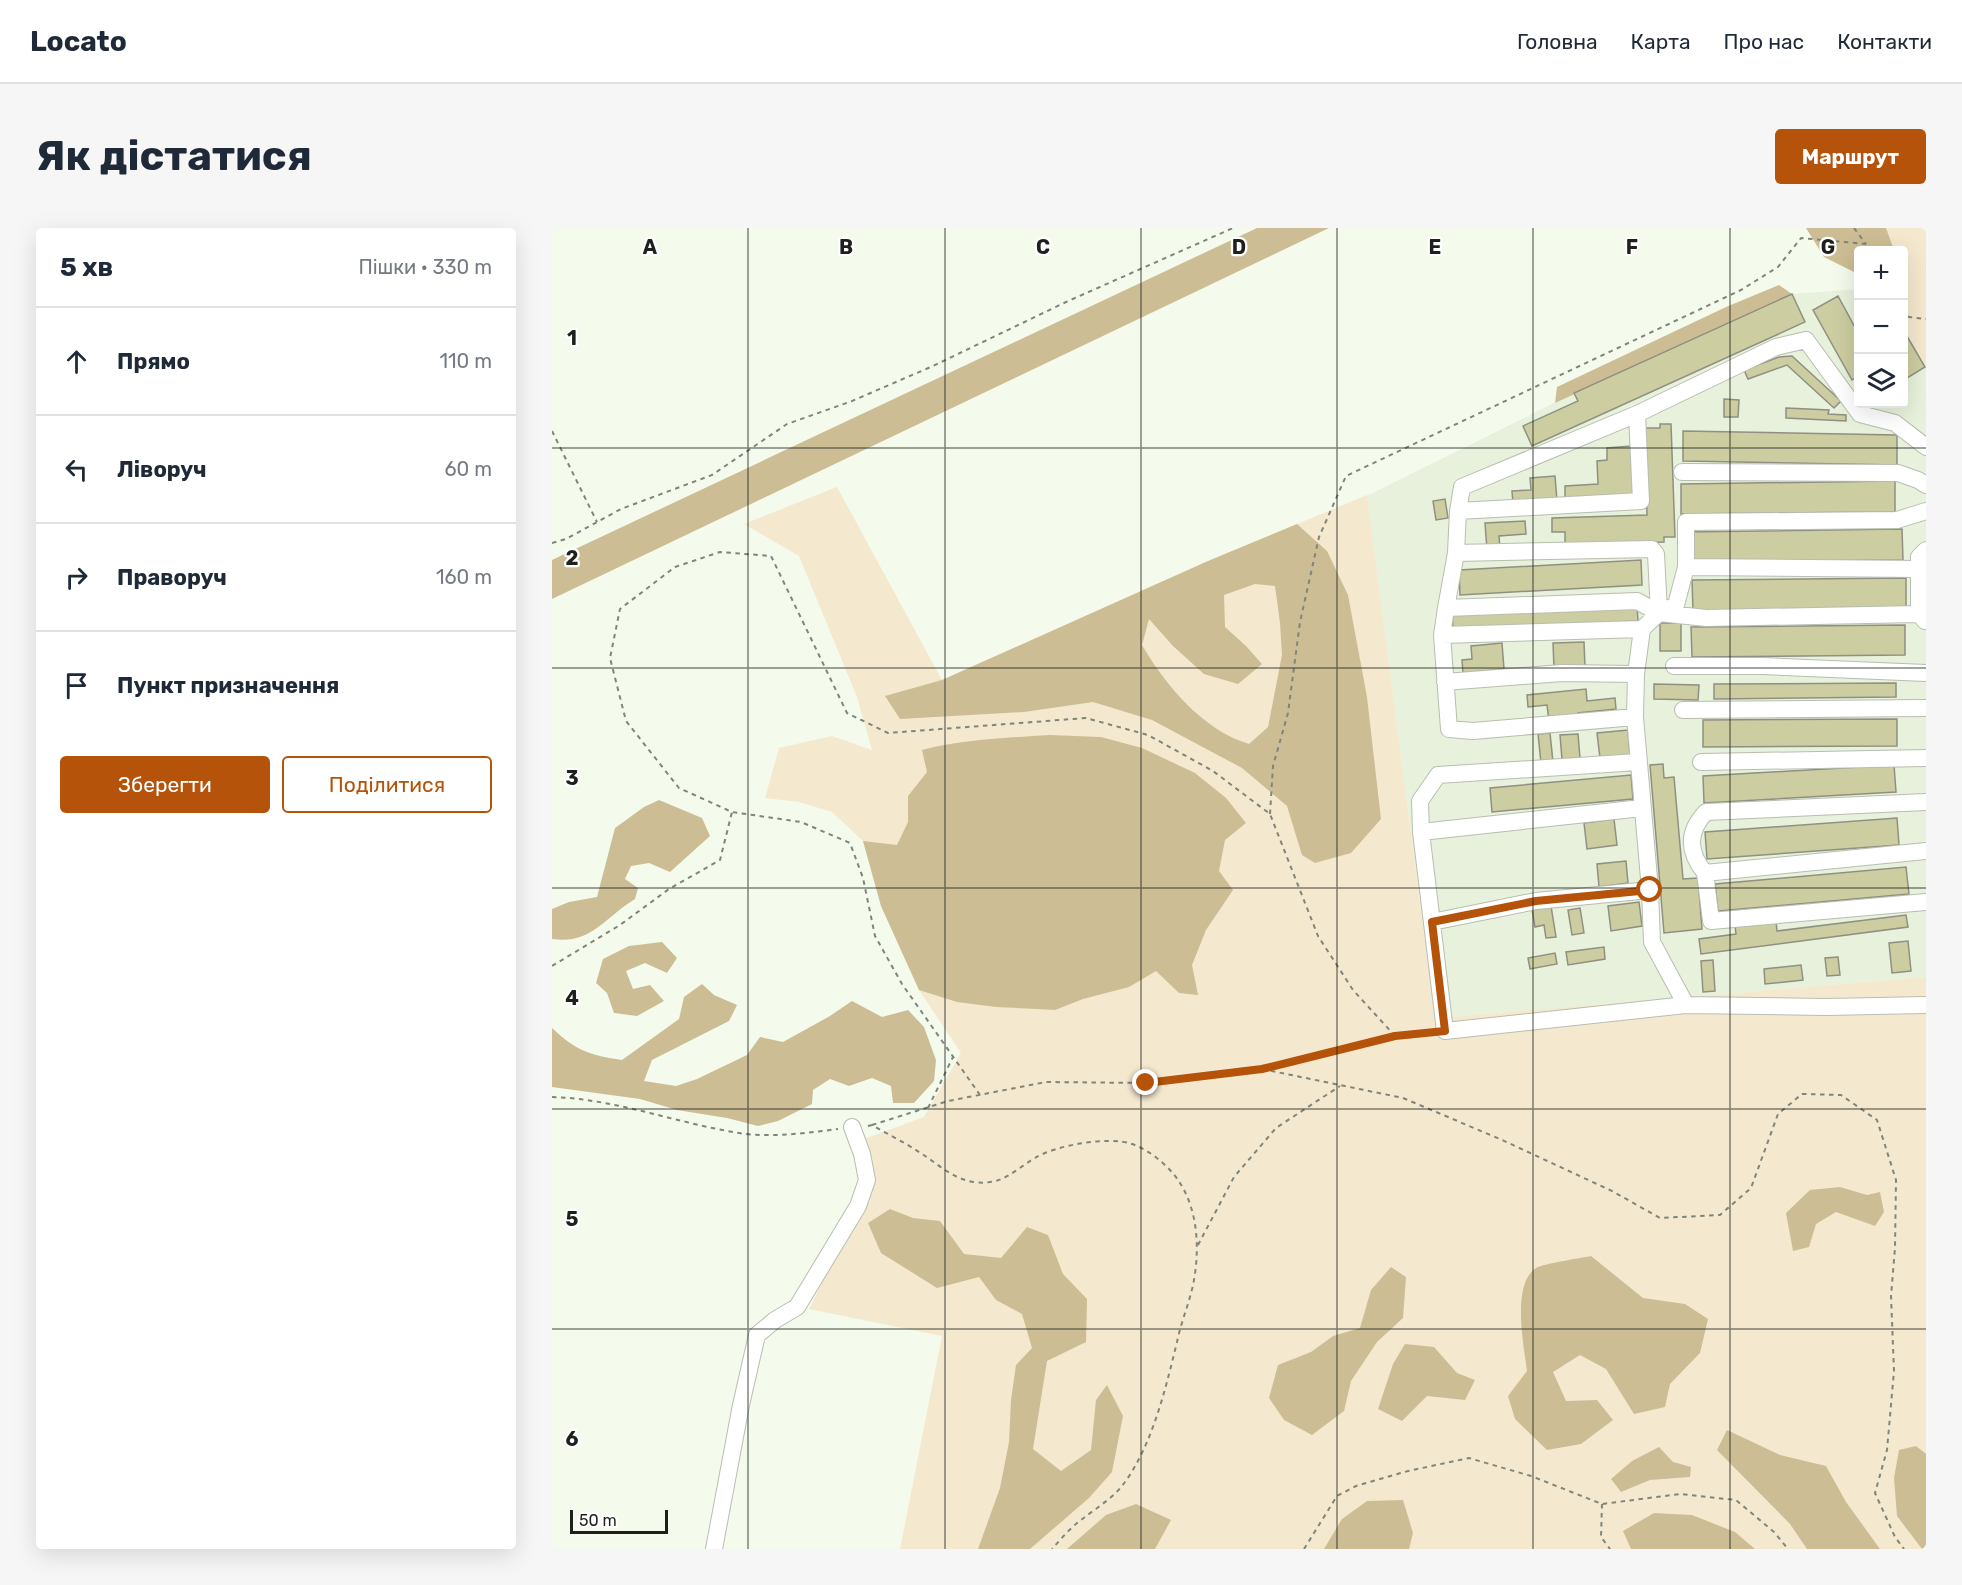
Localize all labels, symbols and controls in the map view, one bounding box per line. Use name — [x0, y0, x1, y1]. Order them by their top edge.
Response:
text: Locato — [30, 25, 127, 58]
text: Головна — [1517, 29, 1598, 54]
text: Карта — [1631, 29, 1691, 54]
text: Про нас — [1724, 29, 1804, 54]
text: Контакти — [1837, 29, 1932, 54]
button: Маршрут — [1775, 129, 1926, 184]
text: Як дістатися — [36, 131, 312, 181]
text: A — [643, 235, 658, 259]
text: B — [839, 235, 853, 259]
text: C — [1036, 235, 1050, 259]
text: D — [1232, 235, 1246, 259]
text: E — [1429, 235, 1441, 259]
text: F — [1626, 235, 1638, 259]
text: G — [1821, 235, 1835, 259]
map controls — [1854, 246, 1908, 408]
button: + — [1854, 246, 1908, 300]
text: 5 хв — [60, 252, 113, 283]
text: Пішки · 330 m — [358, 255, 492, 279]
button: − — [1854, 300, 1908, 354]
text: 1 — [567, 326, 577, 350]
icon: ahead — [60, 345, 93, 378]
text: Прямо — [117, 348, 190, 375]
text: 110 m — [440, 349, 492, 373]
button: layers — [1854, 354, 1908, 408]
icon: left — [60, 453, 93, 486]
text: Ліворуч — [117, 456, 207, 483]
text: 60 m — [445, 457, 492, 481]
text: 2 — [566, 546, 579, 570]
icon: right — [60, 561, 93, 594]
text: Праворуч — [117, 564, 227, 591]
text: 160 m — [436, 565, 492, 589]
icon: arrive — [60, 669, 93, 702]
text: Пункт призначення — [117, 672, 339, 699]
button: Зберегти — [60, 756, 270, 813]
button: Поділитися — [282, 756, 492, 813]
text: 3 — [565, 766, 579, 790]
route start — [1636, 876, 1662, 902]
text: 4 — [565, 986, 579, 1010]
route end — [1132, 1069, 1158, 1095]
text: 5 — [566, 1207, 579, 1231]
text: 6 — [565, 1427, 579, 1451]
scale bar — [570, 1507, 668, 1534]
text: 50 m — [579, 1511, 617, 1530]

